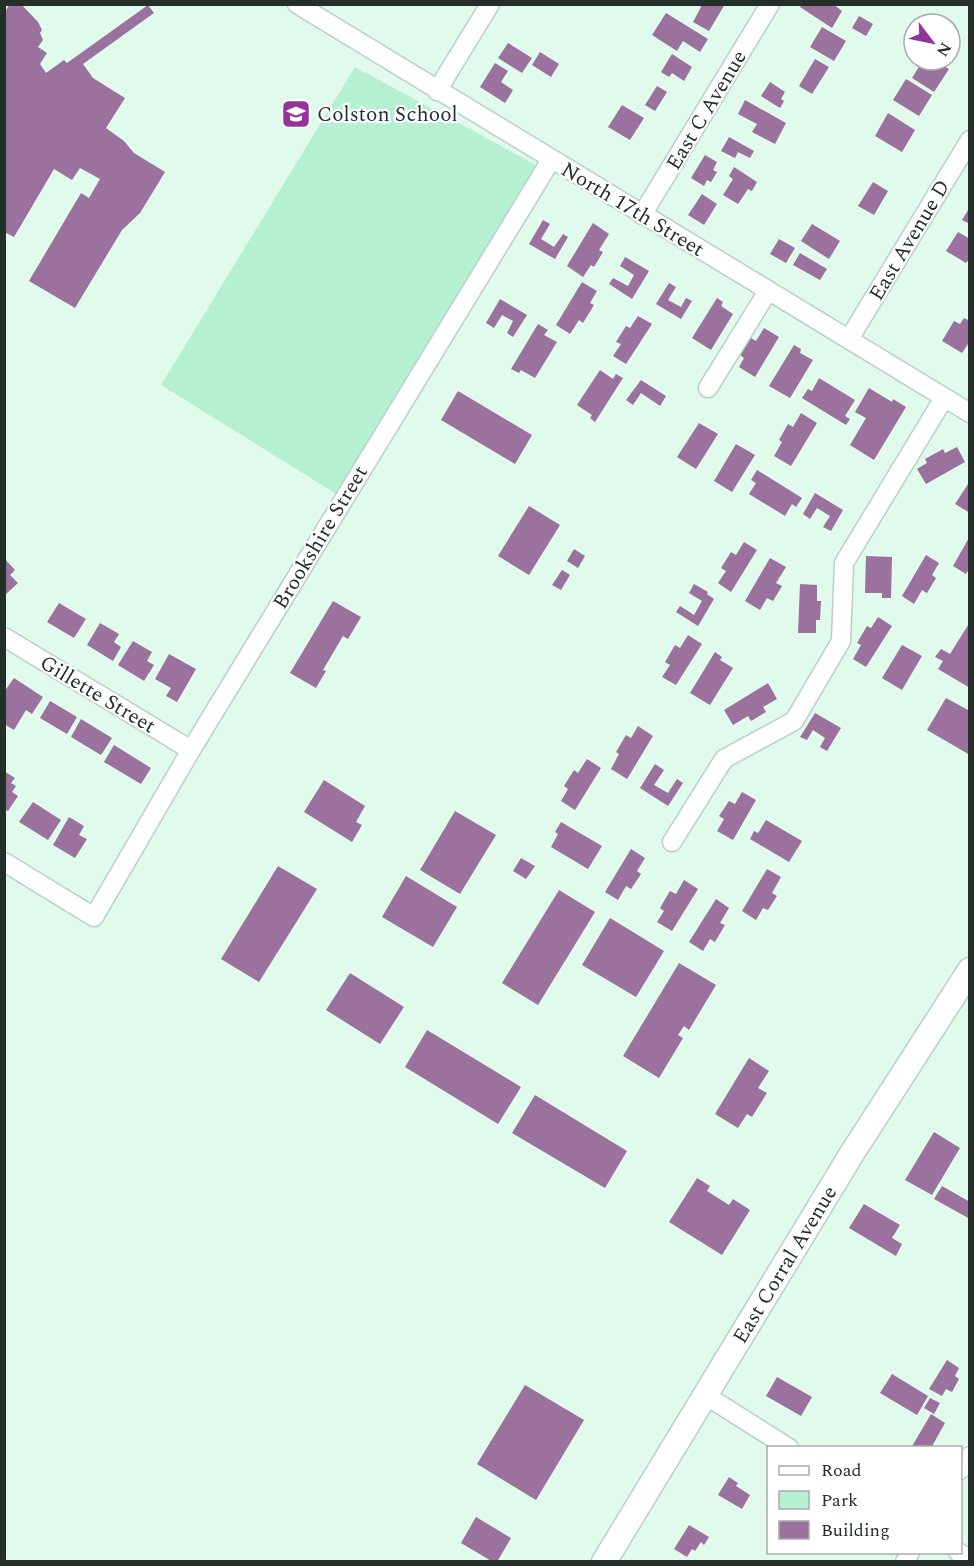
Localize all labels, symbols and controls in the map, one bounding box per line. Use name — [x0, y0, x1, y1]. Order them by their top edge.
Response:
north arrow — [902, 12, 962, 72]
text: N — [930, 38, 958, 61]
street label: East C Avenue — [658, 44, 755, 177]
school or university icon: Colston School — [280, 98, 312, 130]
place label: Colston School — [317, 99, 458, 131]
street label: North 17th Street — [555, 154, 710, 265]
street label: East Avenue D — [861, 174, 959, 307]
street label: Brookshire Street — [265, 459, 377, 616]
street label: Gillette Street — [33, 648, 162, 742]
street label: East Corral Avenue — [725, 1180, 846, 1350]
legend — [767, 1446, 962, 1554]
text: Road — [821, 1457, 862, 1484]
text: Park — [821, 1487, 858, 1514]
text: Building — [821, 1517, 890, 1544]

